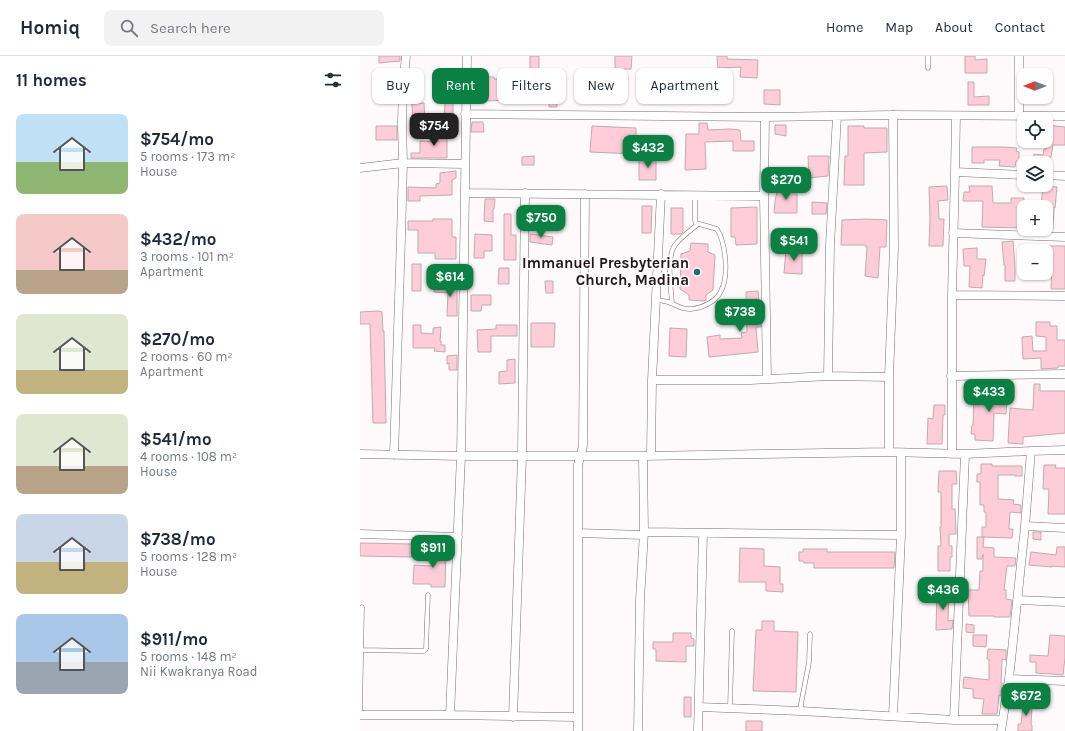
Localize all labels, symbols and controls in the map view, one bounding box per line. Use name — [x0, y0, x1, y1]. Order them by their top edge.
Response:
search box — [104, 10, 384, 46]
text: Homiq — [20, 17, 80, 39]
icon: search — [118, 17, 140, 39]
text: Search here — [150, 19, 231, 37]
text: Home — [826, 19, 863, 36]
text: Map — [885, 19, 913, 36]
text: About — [935, 19, 973, 36]
text: Contact — [995, 19, 1045, 36]
chip: Buy — [372, 68, 424, 104]
chip: Rent — [432, 68, 489, 104]
chip: Filters — [497, 68, 566, 104]
chip: New — [574, 68, 628, 104]
chip: Apartment — [636, 68, 733, 104]
north arrow — [1017, 68, 1053, 104]
map controls — [1017, 68, 1053, 280]
icon: filters — [322, 69, 344, 91]
text: 11 homes — [16, 70, 87, 90]
button: locate — [1017, 112, 1053, 148]
pin: $754 — [410, 113, 458, 147]
text: $754 — [419, 118, 449, 133]
text: $754/mo — [140, 129, 214, 149]
icon: home — [48, 130, 96, 178]
pin: $432 — [624, 135, 672, 169]
text: $432 — [632, 140, 664, 155]
text: 5 rooms · 173 m² — [140, 149, 235, 164]
button: layers — [1017, 156, 1053, 192]
text: House — [140, 164, 177, 179]
pin: $270 — [762, 167, 810, 201]
text: $270 — [770, 172, 802, 187]
button: + — [1017, 200, 1053, 236]
pin: $750 — [517, 205, 565, 239]
text: $750 — [525, 210, 557, 225]
pin: $541 — [770, 228, 818, 262]
text: $432/mo — [140, 229, 216, 249]
icon: home — [48, 230, 96, 278]
text: $541 — [780, 233, 808, 248]
button: − — [1017, 244, 1053, 280]
text: 3 rooms · 101 m² — [140, 249, 234, 264]
place label: Immanuel Presbyterian Church, Madina — [522, 254, 689, 289]
text: Apartment — [140, 264, 203, 279]
pin: $614 — [426, 264, 474, 298]
marker: Immanuel Presbyterian Church, Madina — [692, 267, 702, 277]
text: $614 — [435, 269, 465, 284]
pin: $738 — [716, 299, 764, 333]
text: $738 — [724, 304, 756, 319]
text: $270/mo — [140, 329, 215, 349]
icon: home — [48, 330, 96, 378]
text: 2 rooms · 60 m² — [140, 349, 233, 364]
text: Apartment — [140, 364, 203, 379]
pin: $433 — [965, 379, 1013, 413]
text: $433 — [973, 384, 1005, 399]
text: $541/mo — [140, 429, 212, 449]
icon: home — [48, 430, 96, 478]
text: 4 rooms · 108 m² — [140, 449, 237, 464]
text: House — [140, 464, 177, 479]
text: $738/mo — [140, 529, 216, 549]
icon: home — [48, 530, 96, 578]
pin: $911 — [409, 535, 457, 569]
text: $911 — [420, 540, 446, 555]
text: 5 rooms · 128 m² — [140, 549, 237, 564]
text: House — [140, 564, 177, 579]
pin: $436 — [919, 577, 967, 611]
text: $436 — [927, 582, 959, 597]
text: $911/mo — [140, 629, 208, 649]
icon: home — [48, 630, 96, 678]
text: 5 rooms · 148 m² — [140, 649, 237, 664]
text: Nii Kwakranya Road — [140, 664, 257, 679]
pin: $672 — [1002, 683, 1050, 717]
text: $672 — [1010, 688, 1042, 703]

